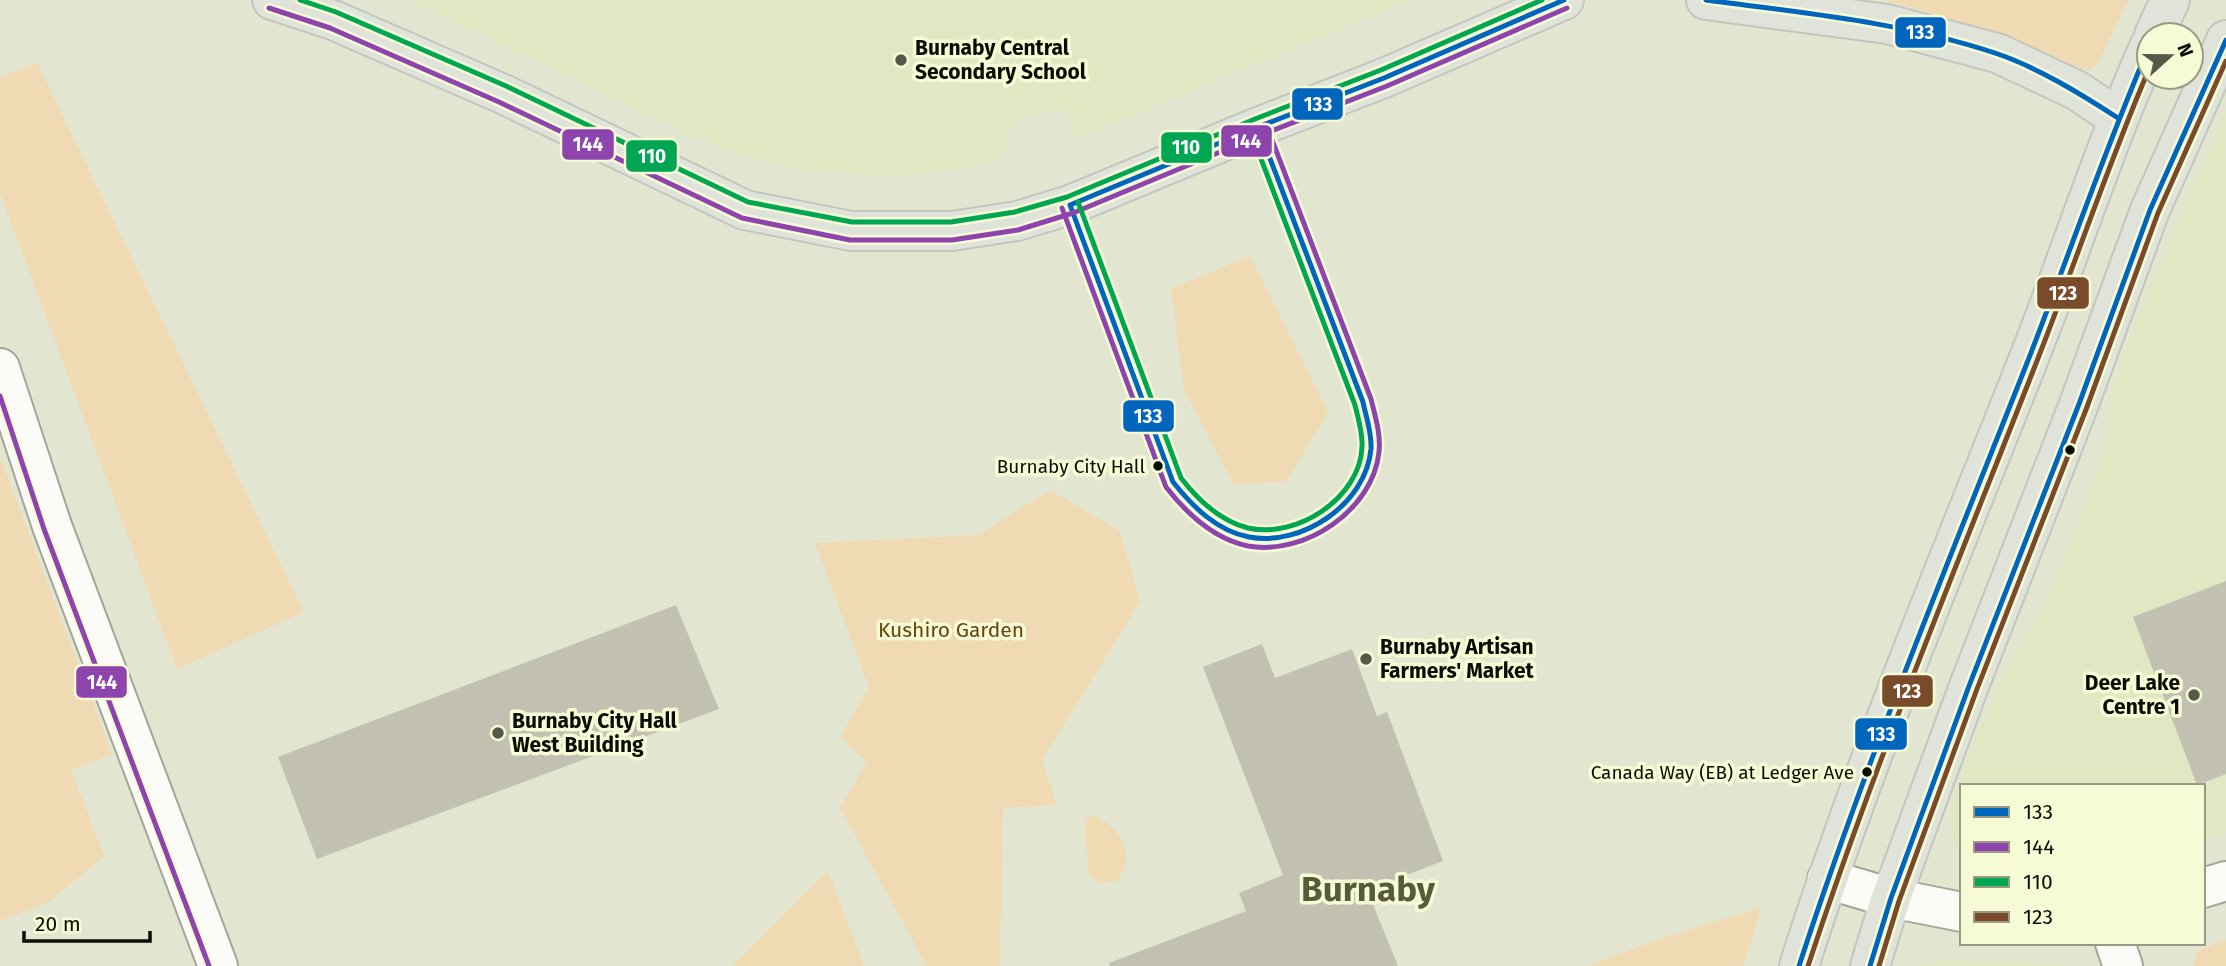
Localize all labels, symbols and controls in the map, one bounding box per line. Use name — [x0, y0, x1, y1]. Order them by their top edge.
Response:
line badge: 133 — [1894, 16, 1947, 49]
text: 133 — [1906, 21, 1934, 44]
north arrow — [2135, 21, 2205, 91]
place label: Burnaby Central Secondary School — [915, 35, 1087, 85]
text: N — [2172, 40, 2198, 60]
marker: Burnaby Central Secondary School — [893, 52, 909, 68]
line badge: 133 — [1291, 87, 1344, 121]
text: 133 — [1304, 93, 1332, 116]
line badge: 144 — [1220, 124, 1273, 158]
line badge: 144 — [561, 128, 615, 161]
text: 144 — [1231, 130, 1261, 153]
line badge: 110 — [1160, 131, 1213, 164]
text: 144 — [573, 133, 603, 156]
text: 110 — [1172, 136, 1200, 159]
line badge: 110 — [625, 139, 678, 173]
text: 110 — [638, 145, 666, 168]
line badge: 123 — [2036, 276, 2090, 310]
text: 123 — [2049, 282, 2077, 305]
line badge: 133 — [1122, 399, 1175, 433]
text: 133 — [1134, 405, 1162, 428]
unlabelled marker — [2063, 443, 2077, 457]
place label: Burnaby City Hall — [997, 455, 1145, 478]
marker: Burnaby City Hall — [1151, 459, 1165, 473]
park label: Kushiro Garden — [878, 617, 1024, 643]
place label: Burnaby Artisan Farmers' Market — [1380, 634, 1535, 684]
marker: Burnaby Artisan Farmers' Market — [1358, 651, 1374, 667]
line badge: 144 — [75, 665, 128, 699]
place label: Deer Lake Centre 1 — [2085, 670, 2180, 720]
text: 144 — [87, 671, 117, 694]
line badge: 123 — [1881, 674, 1934, 708]
text: 123 — [1893, 680, 1921, 703]
marker: Deer Lake Centre 1 — [2186, 687, 2202, 703]
place label: Burnaby City Hall West Building — [512, 708, 678, 758]
line badge: 133 — [1854, 717, 1908, 751]
text: 133 — [1867, 723, 1895, 746]
marker: Burnaby City Hall West Building — [490, 725, 506, 741]
place label: Canada Way (EB) at Ledger Ave — [1591, 761, 1854, 784]
marker: Canada Way (EB) at Ledger Ave — [1860, 765, 1874, 779]
legend — [1960, 784, 2205, 945]
text: 133 — [2023, 799, 2053, 825]
text: 144 — [2023, 834, 2054, 860]
district label: Burnaby — [1301, 868, 1436, 910]
text: 110 — [2023, 869, 2053, 895]
scale bar — [24, 900, 150, 944]
text: 123 — [2023, 904, 2053, 930]
text: 20 m — [35, 911, 81, 937]

